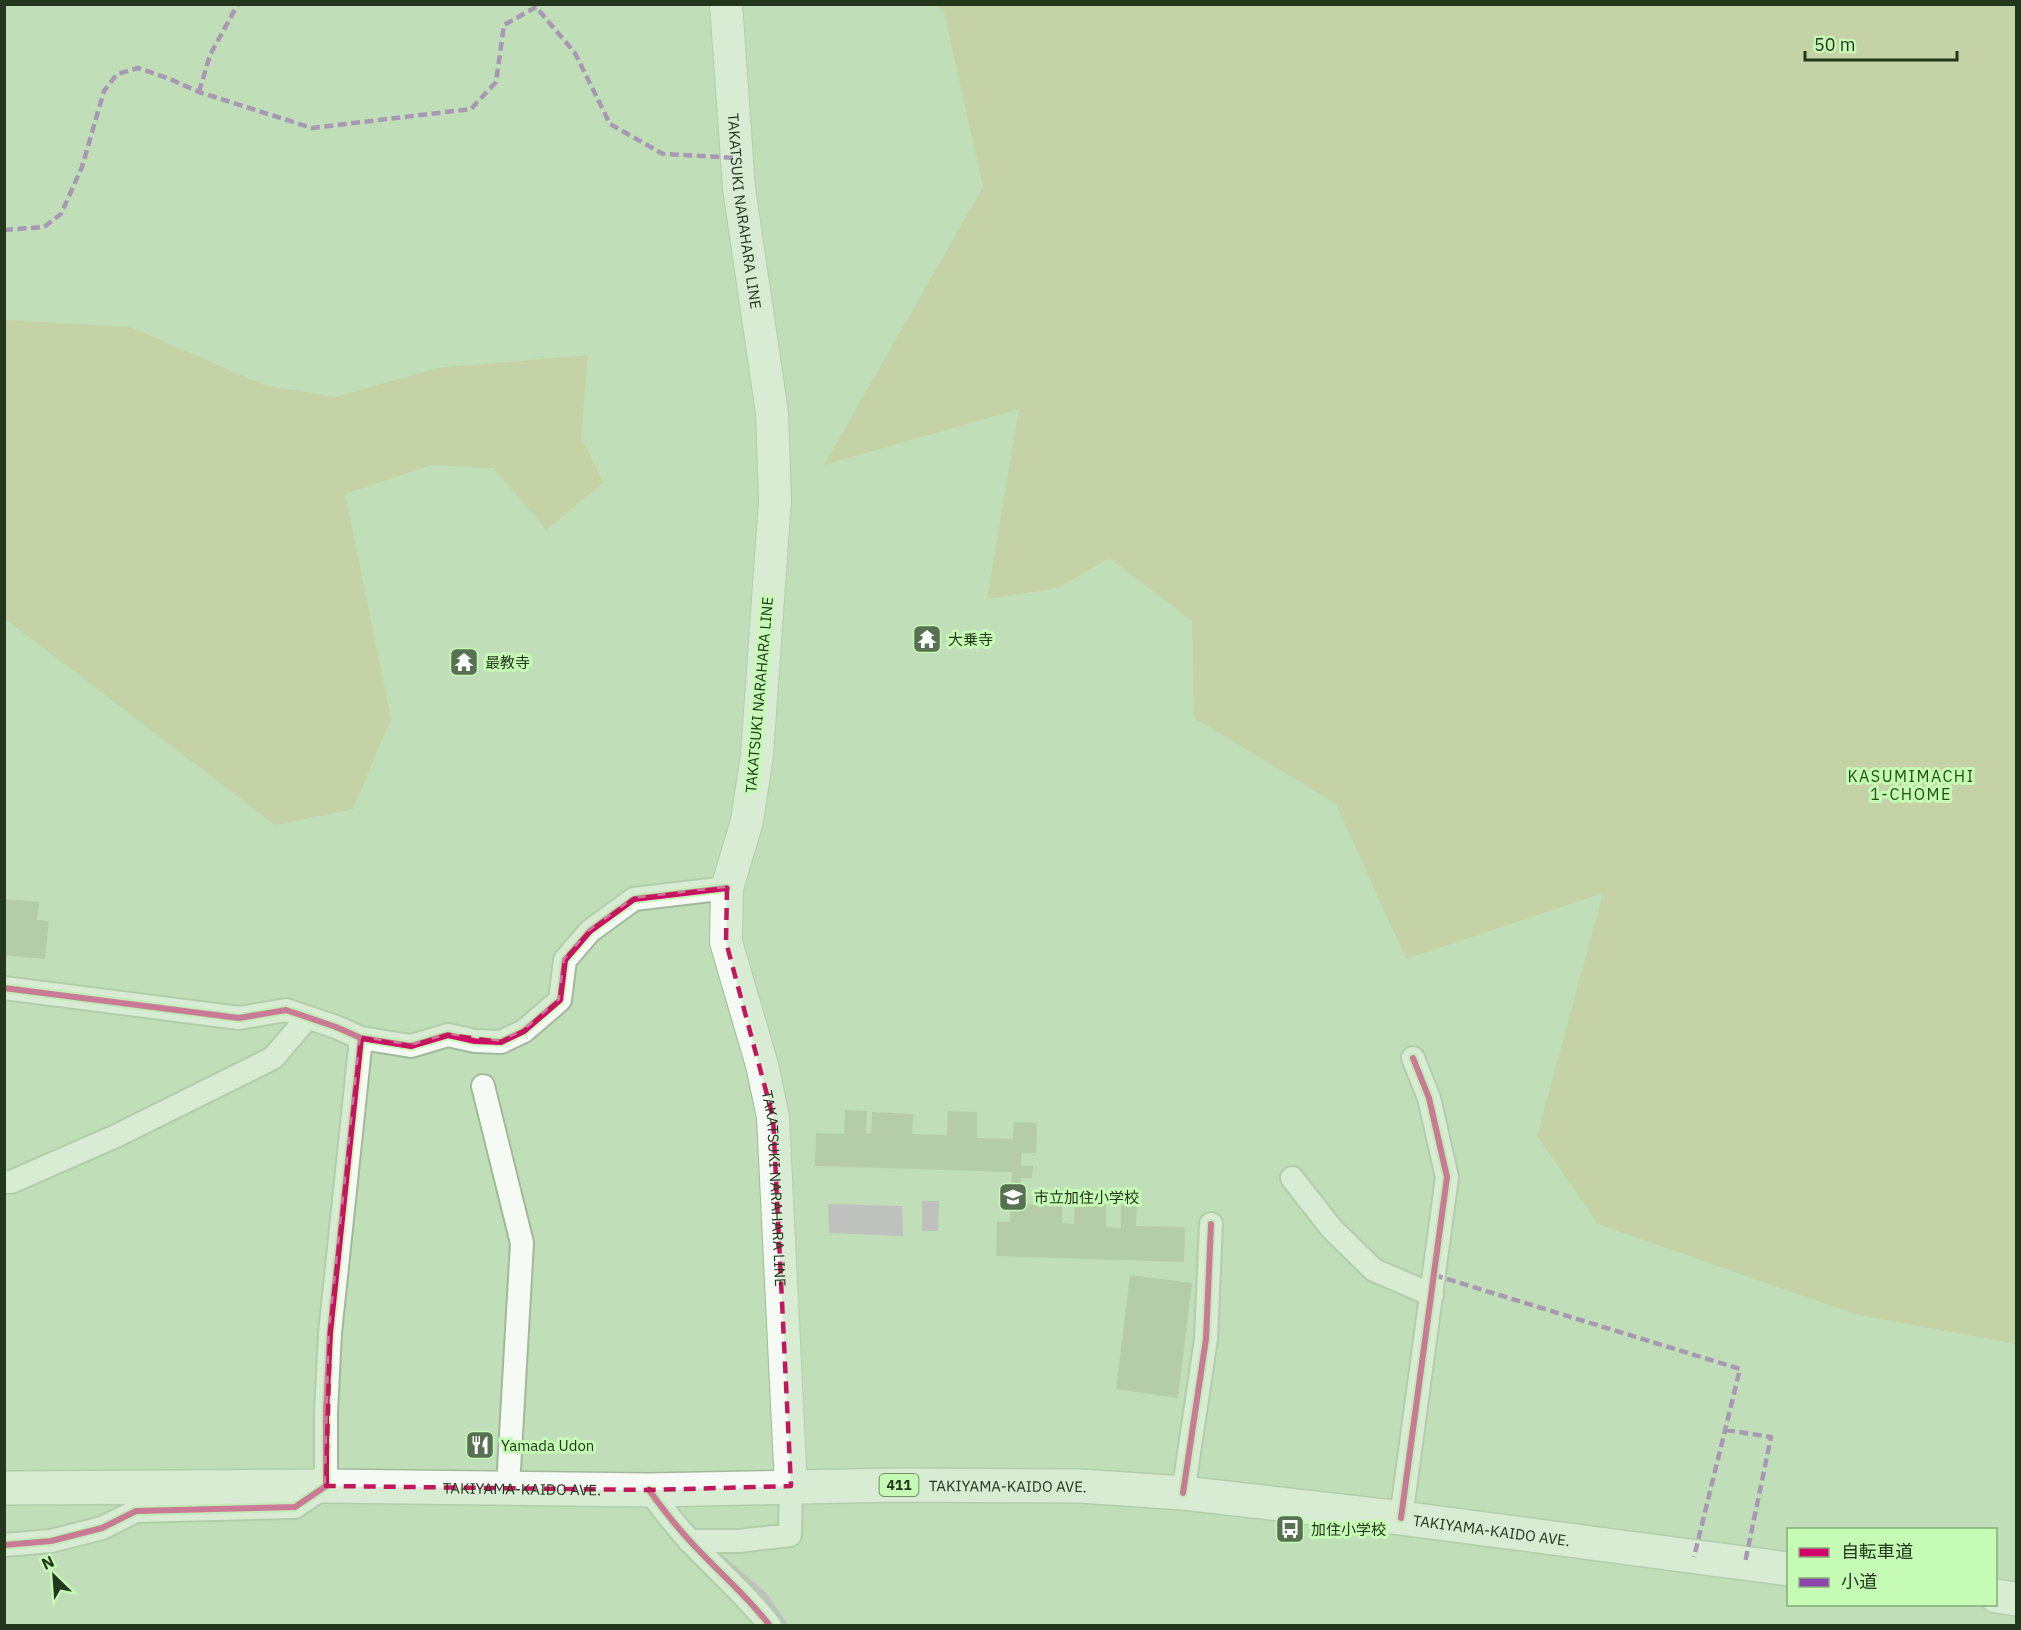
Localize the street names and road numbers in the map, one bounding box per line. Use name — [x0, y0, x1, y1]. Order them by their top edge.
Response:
street label: TAKATSUKI NARAHARA LINE — [724, 112, 766, 310]
street label: TAKATSUKI NARAHARA LINE — [741, 596, 777, 794]
street label: TAKATSUKI NARAHARA LINE — [758, 1088, 791, 1287]
road number: 411 — [880, 1474, 918, 1496]
street label: TAKIYAMA-KAIDO AVE. — [929, 1476, 1088, 1496]
street label: TAKIYAMA-KAIDO AVE. — [443, 1478, 601, 1499]
street label: TAKIYAMA-KAIDO AVE. — [1412, 1510, 1571, 1550]

